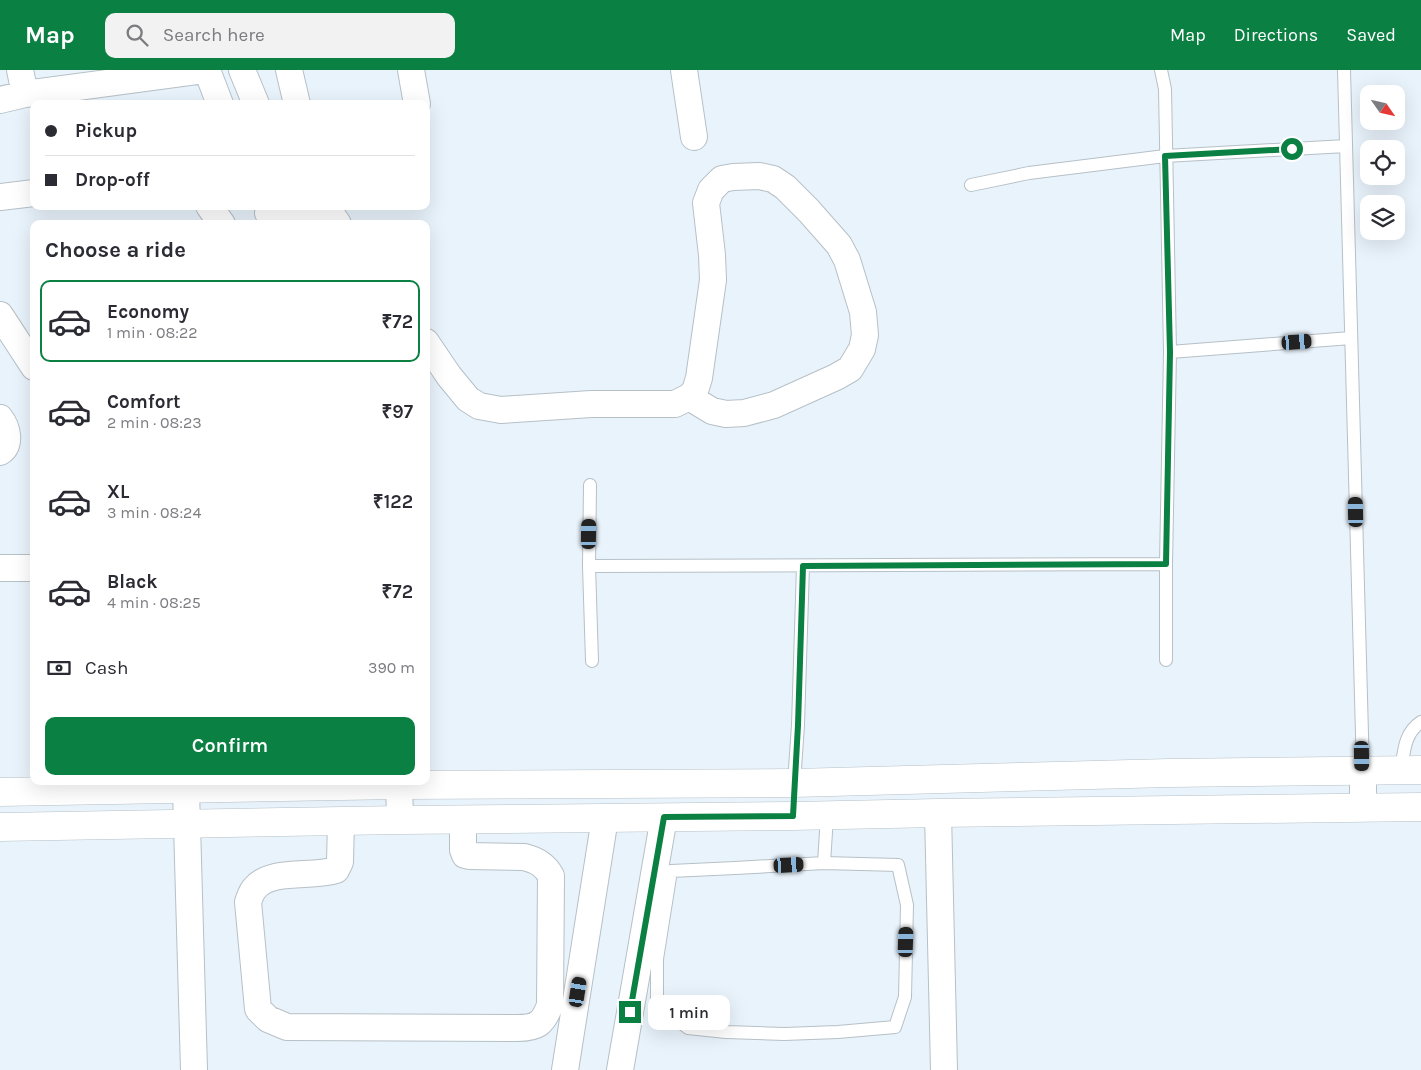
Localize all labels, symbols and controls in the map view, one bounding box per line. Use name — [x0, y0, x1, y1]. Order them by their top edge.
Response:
search box — [105, 13, 455, 58]
text: Map — [25, 21, 75, 49]
icon: search — [123, 21, 151, 49]
text: Search here — [163, 24, 265, 46]
text: Map — [1170, 24, 1206, 46]
text: Directions — [1234, 24, 1318, 46]
text: Saved — [1346, 24, 1396, 46]
north arrow — [1360, 85, 1405, 130]
map controls — [1360, 85, 1405, 240]
text: Pickup — [75, 120, 137, 142]
route start — [1281, 138, 1303, 160]
button: locate — [1360, 140, 1405, 185]
text: Drop-off — [75, 169, 150, 191]
button: layers — [1360, 195, 1405, 240]
text: Choose a ride — [45, 237, 186, 263]
icon: car — [47, 299, 92, 344]
text: Economy — [107, 301, 189, 323]
text: ₹72 — [381, 311, 413, 333]
text: 1 min · 08:22 — [107, 323, 198, 342]
car — [1281, 333, 1312, 351]
icon: car — [47, 389, 92, 434]
text: Comfort — [107, 391, 181, 413]
text: ₹97 — [381, 401, 413, 423]
text: 2 min · 08:23 — [107, 413, 202, 432]
icon: car — [47, 479, 92, 524]
text: XL — [107, 481, 129, 503]
text: ₹122 — [373, 491, 413, 513]
car — [1348, 497, 1363, 527]
text: 3 min · 08:24 — [107, 503, 201, 522]
car — [581, 519, 596, 549]
icon: car — [47, 569, 92, 614]
text: Black — [107, 571, 158, 593]
text: ₹72 — [381, 581, 413, 603]
text: 4 min · 08:25 — [107, 593, 201, 612]
icon: cash — [45, 654, 73, 682]
text: Cash — [85, 657, 129, 679]
text: 390 m — [368, 658, 415, 677]
button: Confirm — [45, 717, 415, 775]
car — [1354, 741, 1369, 771]
car — [773, 857, 804, 873]
car — [897, 927, 914, 957]
car — [568, 976, 587, 1008]
callout: 1 min — [648, 994, 730, 1030]
route end — [619, 1001, 641, 1023]
text: 1 min — [669, 1003, 709, 1022]

